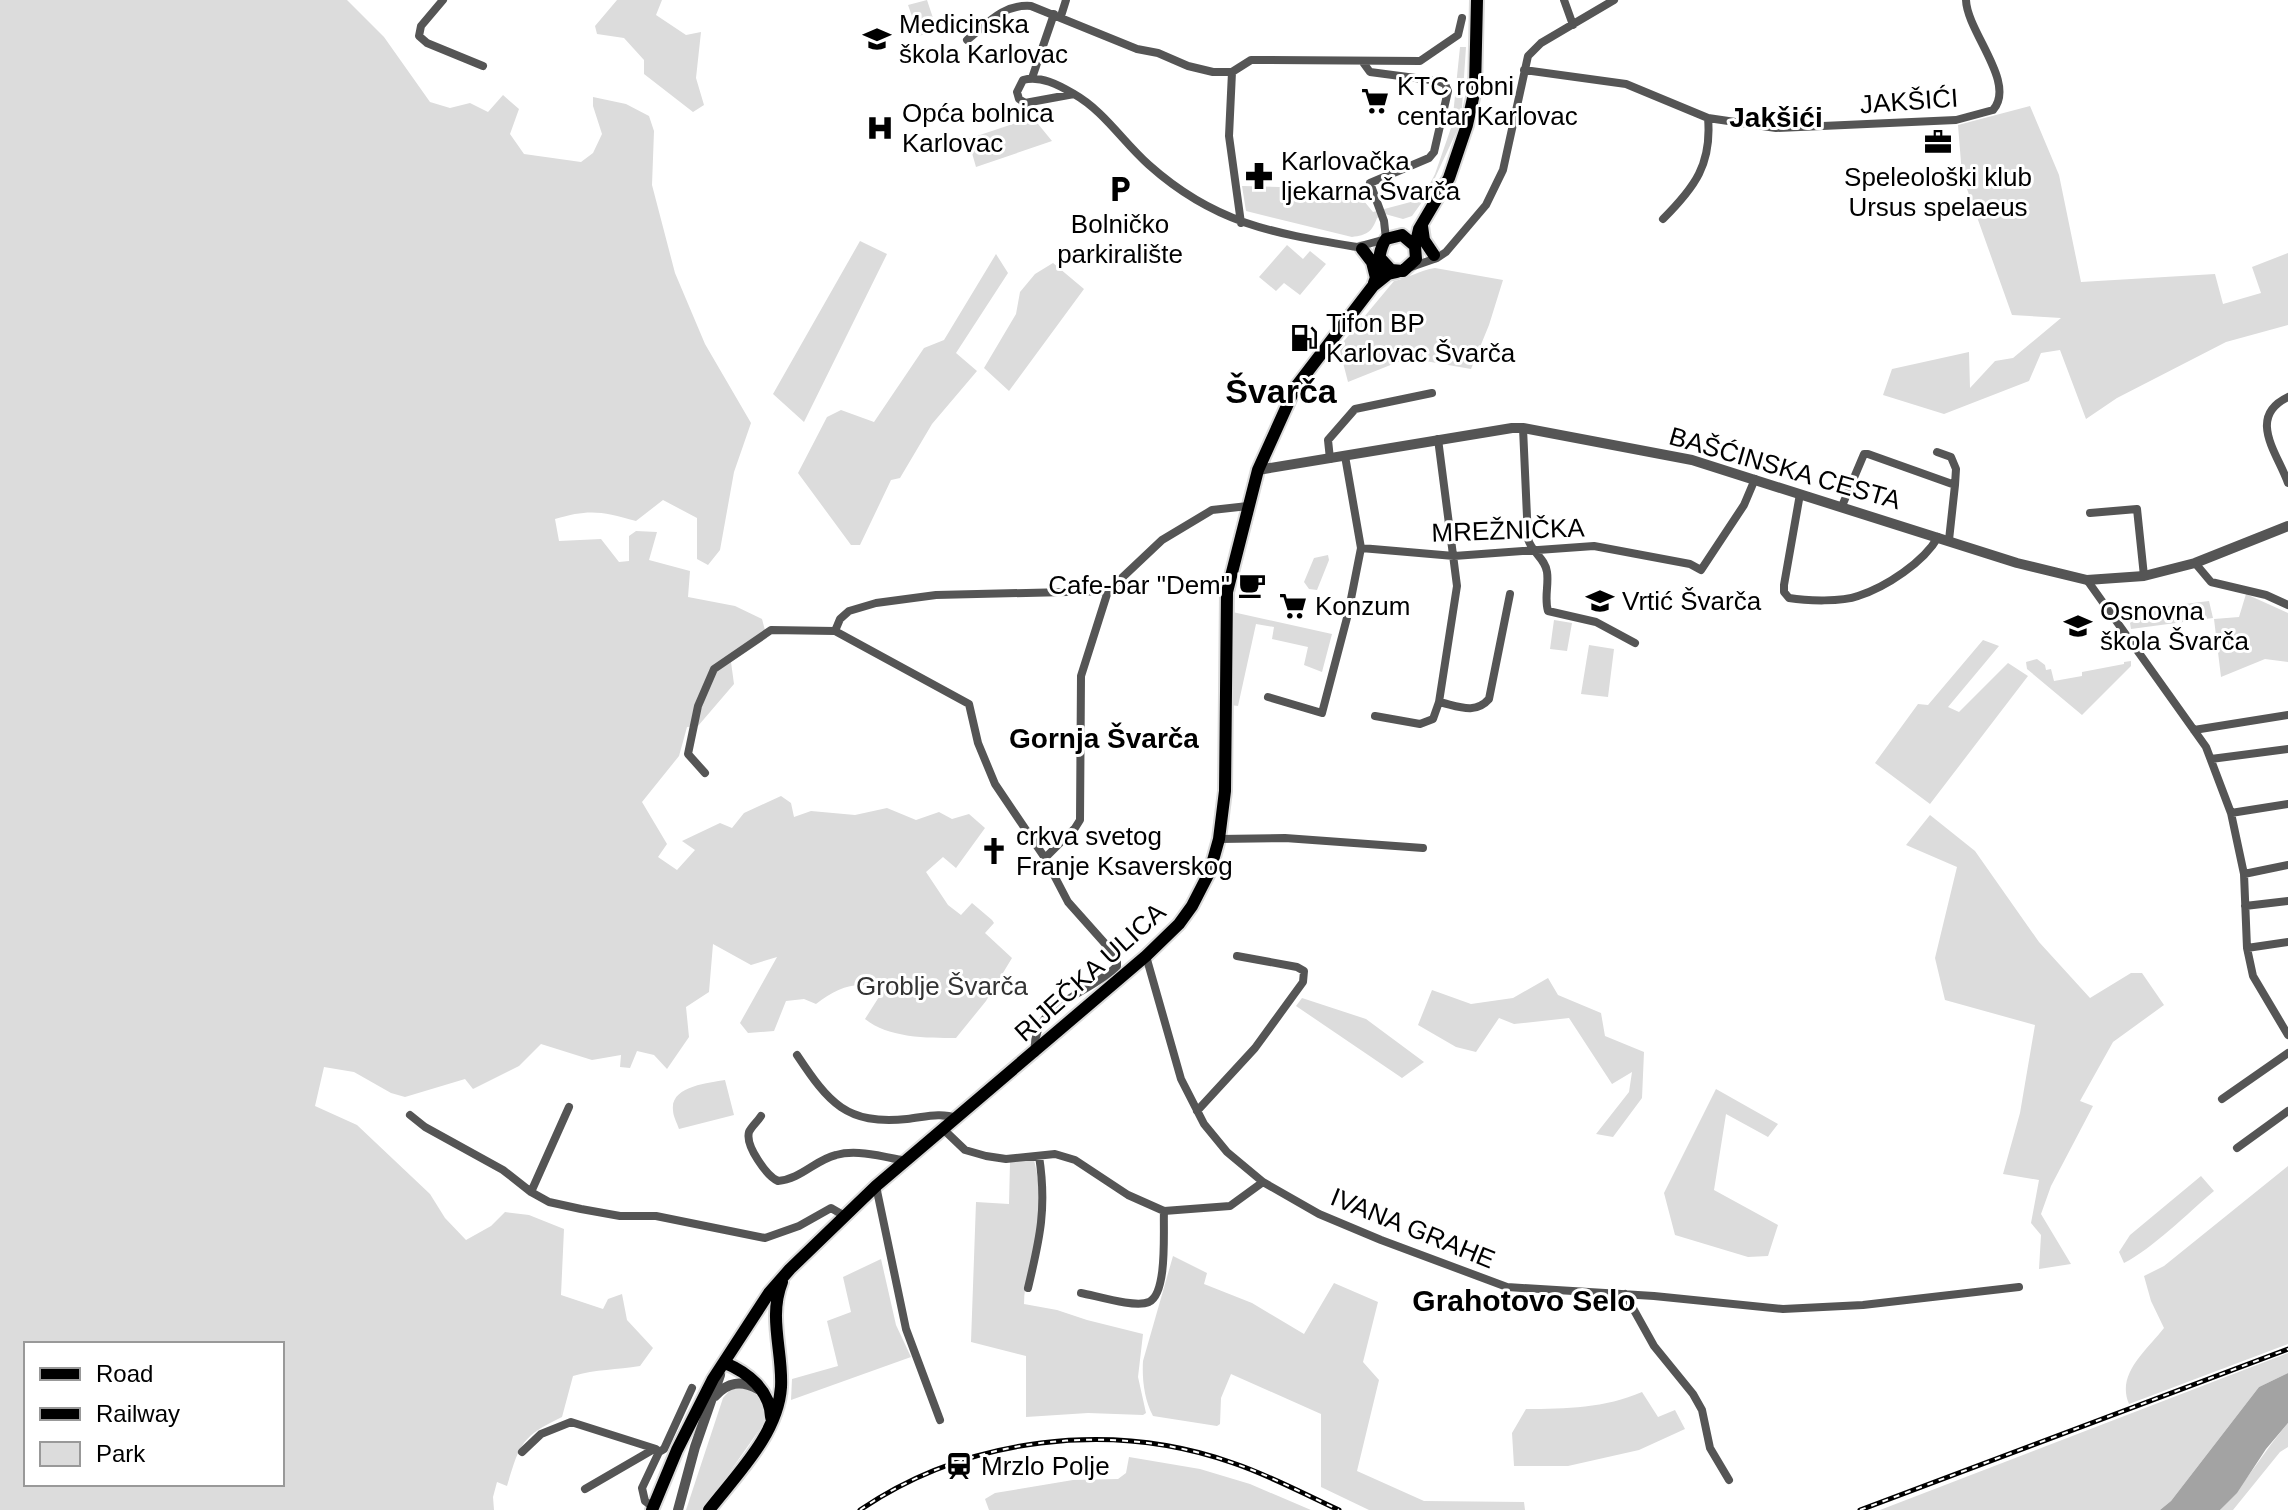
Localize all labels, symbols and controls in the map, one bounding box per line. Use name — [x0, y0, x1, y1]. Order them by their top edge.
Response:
place label: Medicinska škola Karlovac — [899, 9, 1068, 69]
school or university icon: Medicinska škola Karlovac — [862, 24, 892, 54]
place label: KTC robni centar Karlovac — [1397, 71, 1578, 131]
street label: JAKŠIĆI — [1859, 83, 1959, 119]
supermarket icon: KTC robni centar Karlovac — [1360, 86, 1390, 116]
place label: Opća bolnica Karlovac — [902, 98, 1054, 158]
district label: Jakšići — [1729, 102, 1823, 133]
hospital icon: Opća bolnica Karlovac — [865, 113, 895, 143]
office icon: Speleološki klub Ursus spelaeus — [1923, 127, 1953, 157]
place label: Karlovačka ljekarna Švarča — [1281, 146, 1461, 206]
pharmacy icon: Karlovačka ljekarna Švarča — [1244, 161, 1274, 191]
place label: Speleološki klub Ursus spelaeus — [1844, 162, 2032, 222]
parking icon: Bolničko parkiralište — [1105, 174, 1135, 204]
place label: Bolničko parkiralište — [1057, 209, 1183, 269]
place label: Tifon BP Karlovac Švarča — [1326, 308, 1516, 368]
fuel station icon: Tifon BP Karlovac Švarča — [1289, 323, 1319, 353]
district label: Švarča — [1225, 372, 1338, 410]
street label: BAŠĆINSKA CESTA — [1666, 421, 1905, 516]
street label: MREŽNIČKA — [1431, 512, 1586, 548]
place label: Cafe-bar "Dem" — [1048, 570, 1230, 600]
cafe icon: Cafe-bar "Dem" — [1237, 570, 1267, 600]
school or university icon: Vrtić Švarča — [1585, 586, 1615, 616]
place label: Vrtić Švarča — [1622, 586, 1762, 616]
supermarket icon: Konzum — [1278, 591, 1308, 621]
place label: Konzum — [1315, 591, 1410, 621]
place label: Osnovna škola Švarča — [2100, 596, 2249, 656]
school or university icon: Osnovna škola Švarča — [2063, 611, 2093, 641]
district label: Gornja Švarča — [1009, 722, 1199, 754]
place label: crkva svetog Franje Ksaverskog — [1016, 821, 1233, 881]
church icon: crkva svetog Franje Ksaverskog — [979, 836, 1009, 866]
street label: RIJEČKA ULICA — [1009, 896, 1172, 1047]
park label: Groblje Švarča — [856, 971, 1029, 1001]
street label: IVANA GRAHE — [1327, 1181, 1499, 1275]
district label: Grahotovo Selo — [1412, 1284, 1636, 1317]
legend — [24, 1342, 284, 1486]
text: Road — [96, 1360, 153, 1387]
text: Railway — [96, 1400, 180, 1427]
text: Park — [96, 1440, 146, 1467]
station icon: Mrzlo Polje — [944, 1451, 974, 1481]
place label: Mrzlo Polje — [981, 1451, 1110, 1481]

